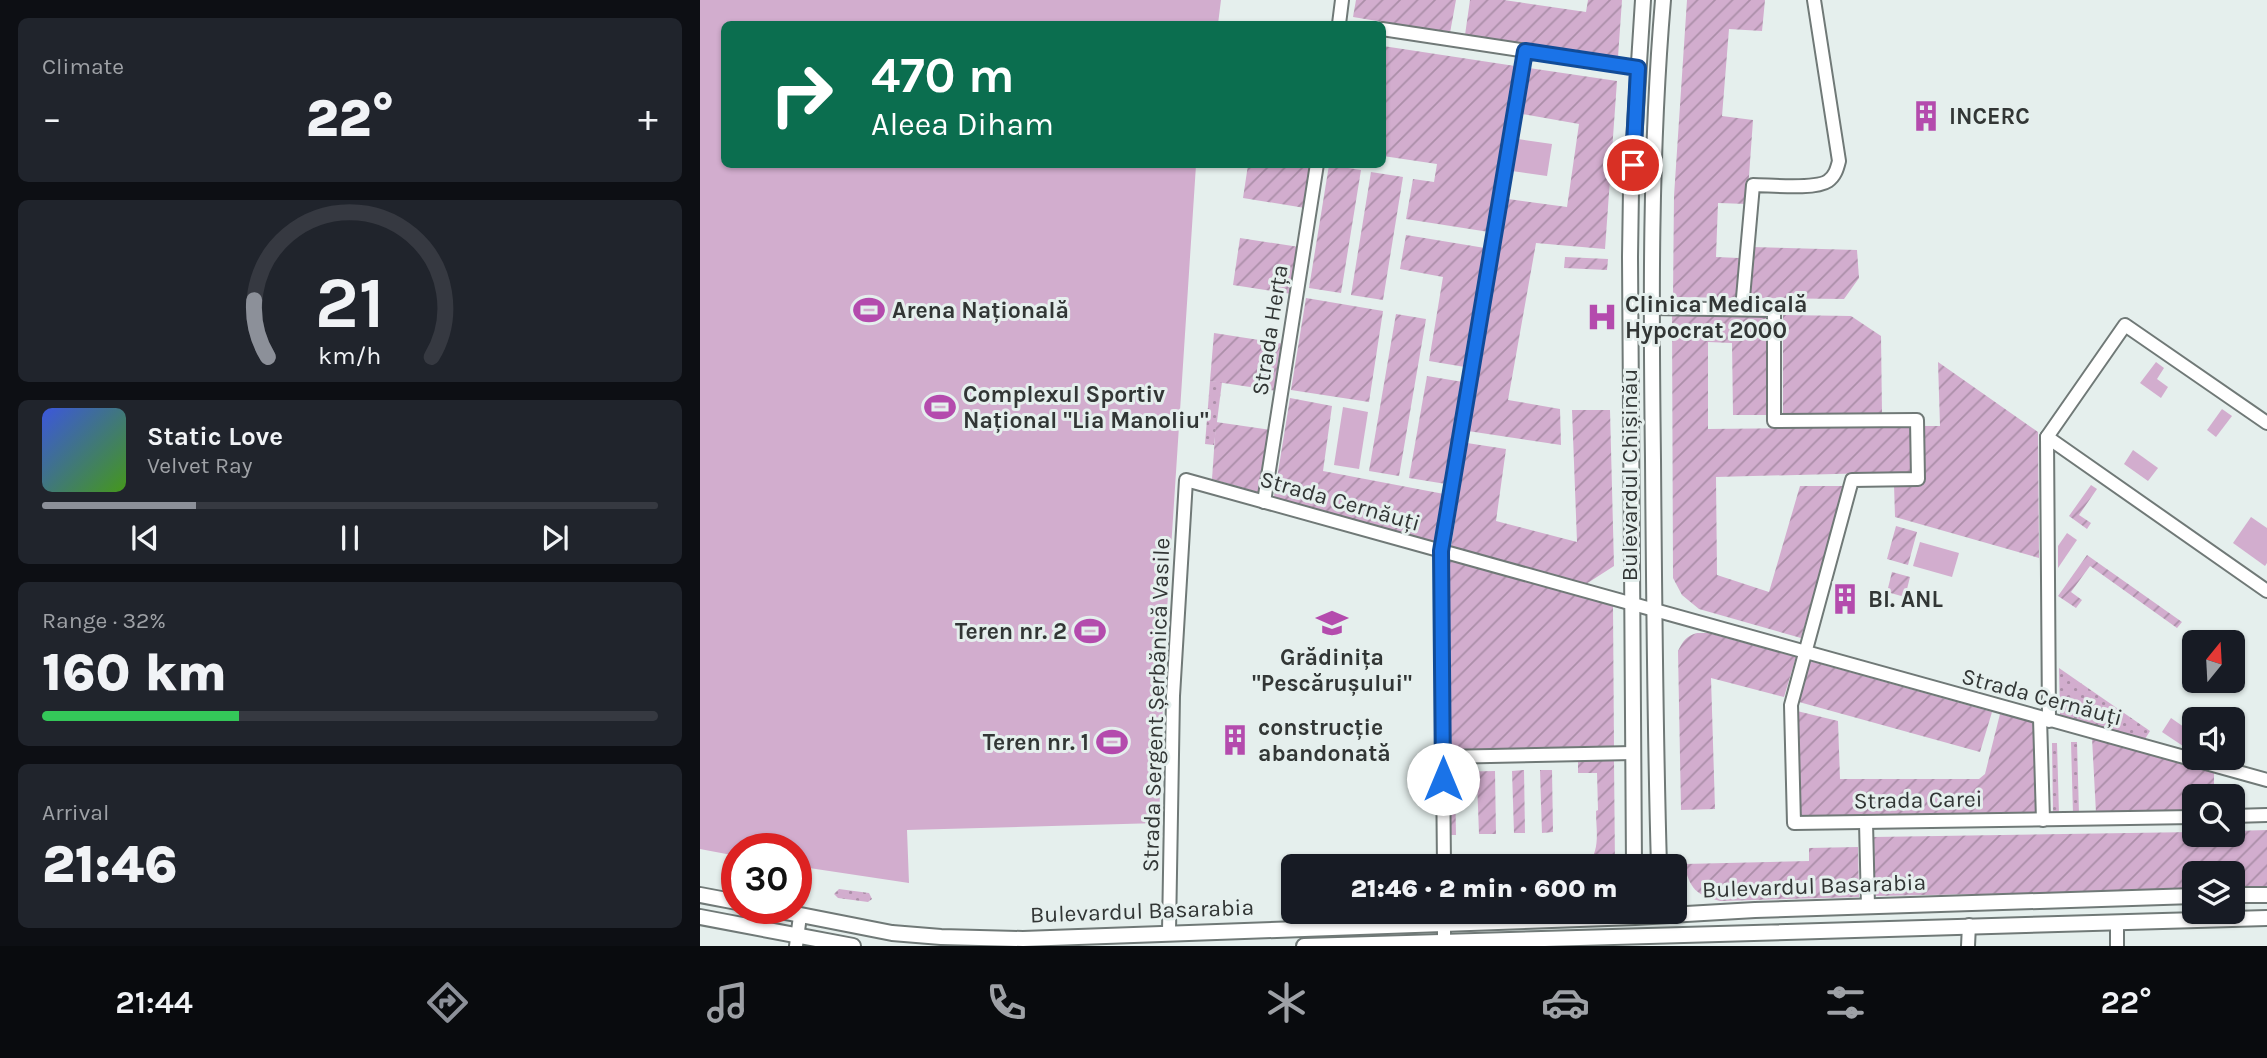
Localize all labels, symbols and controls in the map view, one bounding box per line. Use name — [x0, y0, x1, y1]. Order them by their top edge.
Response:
text: 470 m — [871, 47, 1014, 104]
icon: right — [756, 49, 847, 140]
text: Climate — [42, 53, 124, 80]
text: 22° — [306, 88, 394, 149]
text: − — [42, 96, 62, 141]
text: + — [638, 96, 658, 141]
building icon: INCERC — [1909, 99, 1943, 133]
place label: INCERC — [1949, 103, 2030, 130]
text: Aleea Diham — [871, 106, 1054, 143]
pin — [1603, 135, 1663, 195]
icon: arrive — [1614, 146, 1652, 184]
text: 21 — [315, 260, 385, 345]
street label: Strada Herța — [1246, 263, 1294, 397]
place label: Clinica Medicală Hypocrat 2000 — [1625, 291, 1808, 344]
sports icon: Arena Națională — [852, 293, 886, 327]
place label: Arena Națională — [892, 297, 1069, 324]
hospital icon: Clinica Medicală Hypocrat 2000 — [1585, 300, 1619, 334]
text: km/h — [318, 341, 382, 370]
street label: Bulevardul Chișinău — [1616, 369, 1643, 581]
place label: Complexul Sportiv Național "Lia Manoliu" — [963, 381, 1209, 434]
sports icon: Complexul Sportiv Național "Lia Manoliu" — [923, 390, 957, 424]
text: Static Love — [147, 421, 283, 452]
text: Velvet Ray — [147, 452, 252, 479]
street label: Strada Cernăuți — [1257, 465, 1423, 537]
icon: previous — [126, 519, 164, 557]
icon: pause — [331, 519, 369, 557]
icon: next — [536, 519, 574, 557]
street label: Strada Sergent Șerbănică Vasile — [1137, 537, 1175, 873]
building icon: Bl. ANL — [1828, 582, 1862, 616]
place label: Bl. ANL — [1868, 586, 1943, 613]
school or university icon: Grădinița "Pescărușului" — [1315, 606, 1349, 640]
text: Range · 32% — [42, 607, 166, 634]
sports icon: Teren nr. 2 — [1073, 614, 1107, 648]
place label: Teren nr. 2 — [955, 618, 1067, 645]
north arrow — [2182, 630, 2245, 693]
map controls — [2182, 630, 2245, 924]
text: 160 km — [42, 642, 227, 703]
place label: Grădinița "Pescărușului" — [1252, 644, 1412, 697]
street label: Strada Cernăuți — [1959, 663, 2125, 731]
button: sound — [2182, 707, 2245, 770]
place label: construcție abandonată — [1258, 714, 1391, 767]
building icon: construcție abandonată — [1218, 723, 1252, 757]
sports icon: Teren nr. 1 — [1095, 725, 1129, 759]
place label: Teren nr. 1 — [983, 729, 1089, 756]
position arrow — [1406, 742, 1480, 816]
button: search — [2182, 784, 2245, 847]
street label: Strada Carei — [1853, 785, 1983, 815]
text: Arrival — [42, 799, 109, 826]
speed limit sign: 30 — [721, 833, 812, 924]
text: 21:46 — [42, 834, 177, 895]
button: layers — [2182, 861, 2245, 924]
street label: Bulevardul Basarabia — [1701, 869, 1927, 903]
text: 21:46 · 2 min · 600 m — [1350, 873, 1618, 904]
street label: Bulevardul Basarabia — [1029, 894, 1255, 928]
icon: directions — [423, 978, 472, 1027]
icon: music — [703, 978, 752, 1027]
icon: phone — [982, 978, 1031, 1027]
icon: climate — [1262, 978, 1311, 1027]
icon: car — [1541, 978, 1590, 1027]
icon: filters — [1821, 978, 1870, 1027]
text: 21:44 — [115, 984, 193, 1021]
text: 22° — [2100, 984, 2152, 1021]

